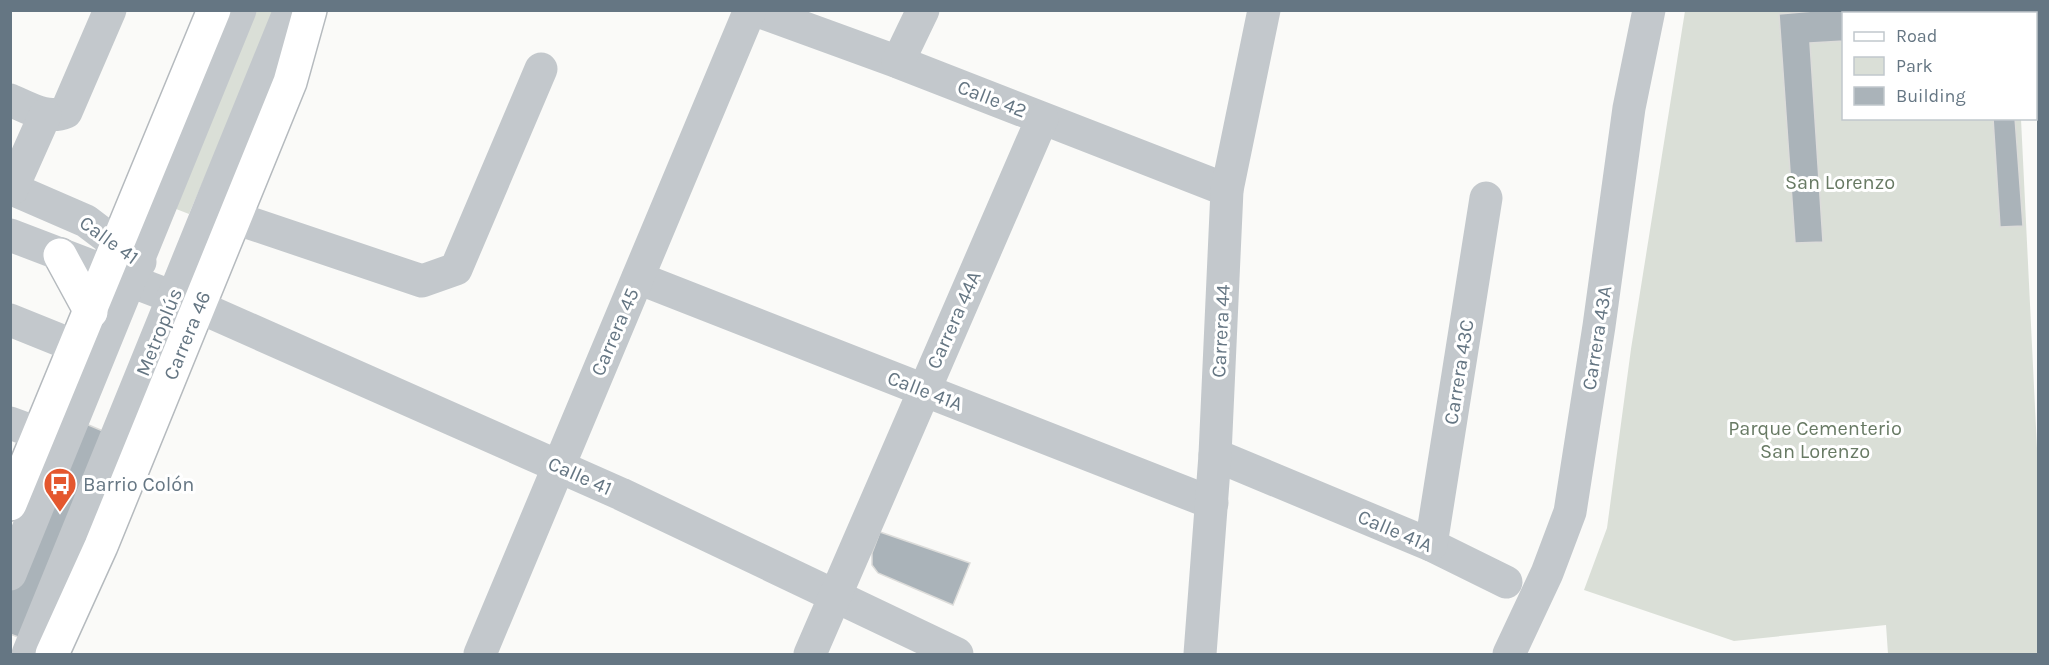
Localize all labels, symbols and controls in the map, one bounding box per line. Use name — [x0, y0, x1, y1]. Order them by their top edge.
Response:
legend — [1842, 12, 2037, 120]
text: Road — [1896, 25, 1937, 47]
text: Park — [1896, 55, 1933, 77]
street label: Calle 42 — [954, 75, 1030, 123]
text: Building — [1896, 85, 1966, 107]
park label: San Lorenzo — [1785, 171, 1895, 194]
street label: Calle 41 — [75, 211, 143, 269]
street label: Carrera 44A — [922, 267, 986, 373]
street label: Carrera 45 — [586, 284, 644, 380]
street label: Carrera 44 — [1207, 284, 1235, 378]
street label: Carrera 43A — [1577, 284, 1617, 392]
street label: Metroplús — [131, 285, 187, 379]
street label: Carrera 46 — [158, 288, 215, 383]
street label: Carrera 43C — [1439, 318, 1479, 426]
street label: Calle 41A — [884, 366, 966, 416]
park label: Parque Cementerio San Lorenzo — [1728, 417, 1902, 463]
street label: Calle 41 — [545, 452, 615, 500]
bus stop icon: Barrio Colón — [42, 466, 78, 513]
place label: Barrio Colón — [83, 473, 194, 496]
street label: Calle 41A — [1354, 505, 1436, 557]

